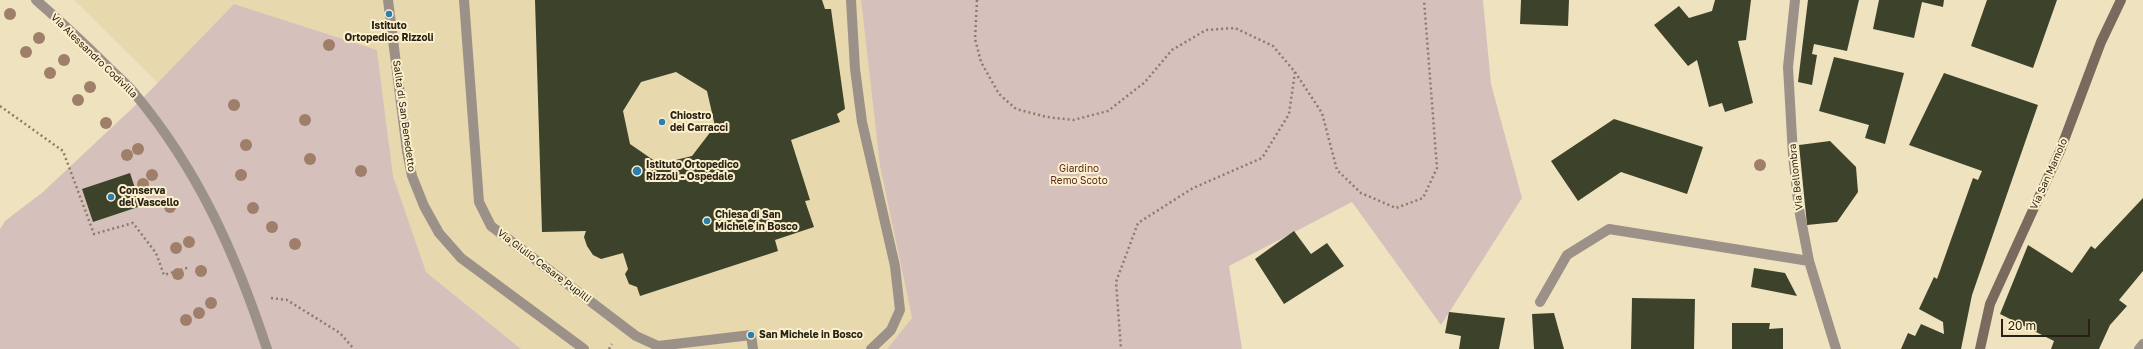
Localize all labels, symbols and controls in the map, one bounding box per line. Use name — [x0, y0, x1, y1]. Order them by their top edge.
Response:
marker: Istituto Ortopedico Rizzoli — [384, 9, 394, 19]
street label: Via Alessandro Codivilla — [48, 11, 140, 101]
place label: Istituto Ortopedico Rizzoli — [344, 20, 434, 44]
street label: Salita di San Benedetto — [390, 60, 418, 172]
place label: Chiostro dei Carracci — [670, 110, 728, 134]
marker: Chiostro dei Carracci — [657, 117, 667, 127]
street label: Via San Mamolo — [2028, 137, 2070, 211]
street label: Via Bellombra — [1787, 143, 1805, 211]
place label: Istituto Ortopedico Rizzoli - Ospedale — [646, 159, 739, 182]
park label: Giardino Remo Scoto — [1050, 163, 1108, 186]
marker: Istituto Ortopedico Rizzoli - Ospedale — [631, 165, 643, 177]
place label: Conserva del Vascello — [119, 185, 179, 208]
marker: Conserva del Vascello — [106, 192, 116, 202]
place label: Chiesa di San Michele in Bosco — [715, 209, 798, 232]
marker: Chiesa di San Michele in Bosco — [702, 216, 712, 226]
street label: Via Giulio Cesare Pupilli — [495, 227, 593, 305]
scale bar — [2003, 311, 2092, 337]
text: 20 m — [2008, 318, 2036, 333]
place label: San Michele in Bosco — [759, 329, 863, 341]
marker: San Michele in Bosco — [746, 330, 756, 340]

